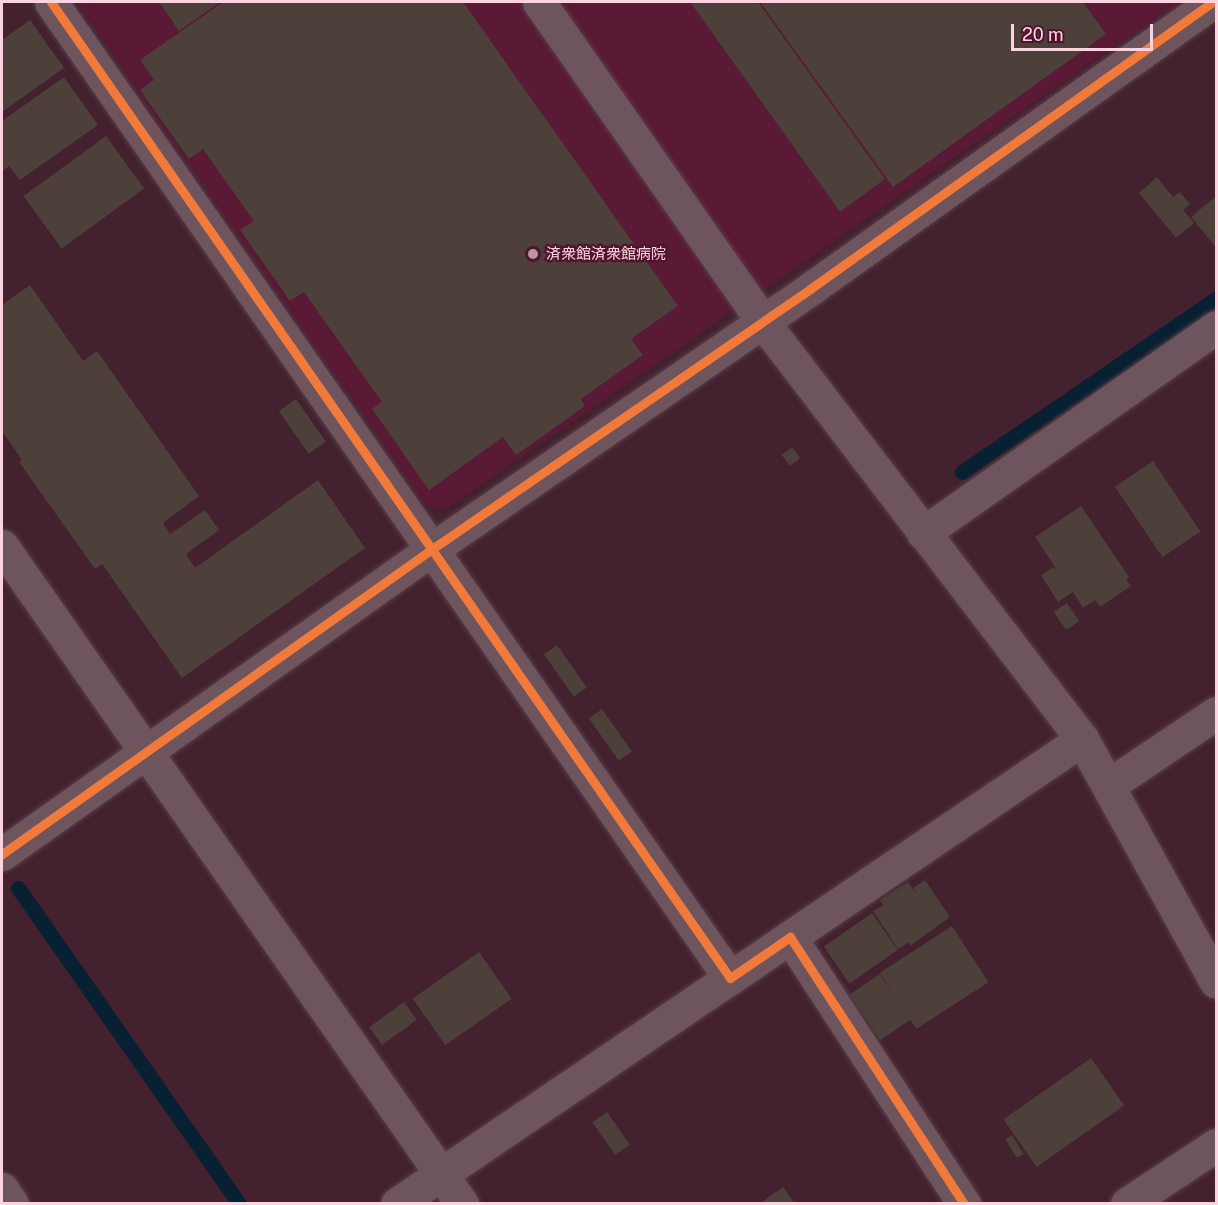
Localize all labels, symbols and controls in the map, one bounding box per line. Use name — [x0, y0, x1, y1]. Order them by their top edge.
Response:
scale bar — [1014, 12, 1156, 50]
text: 20 m — [1022, 24, 1064, 45]
marker: 済衆館済衆館病院 — [524, 245, 542, 263]
place label: 済衆館済衆館病院 — [546, 245, 666, 263]

